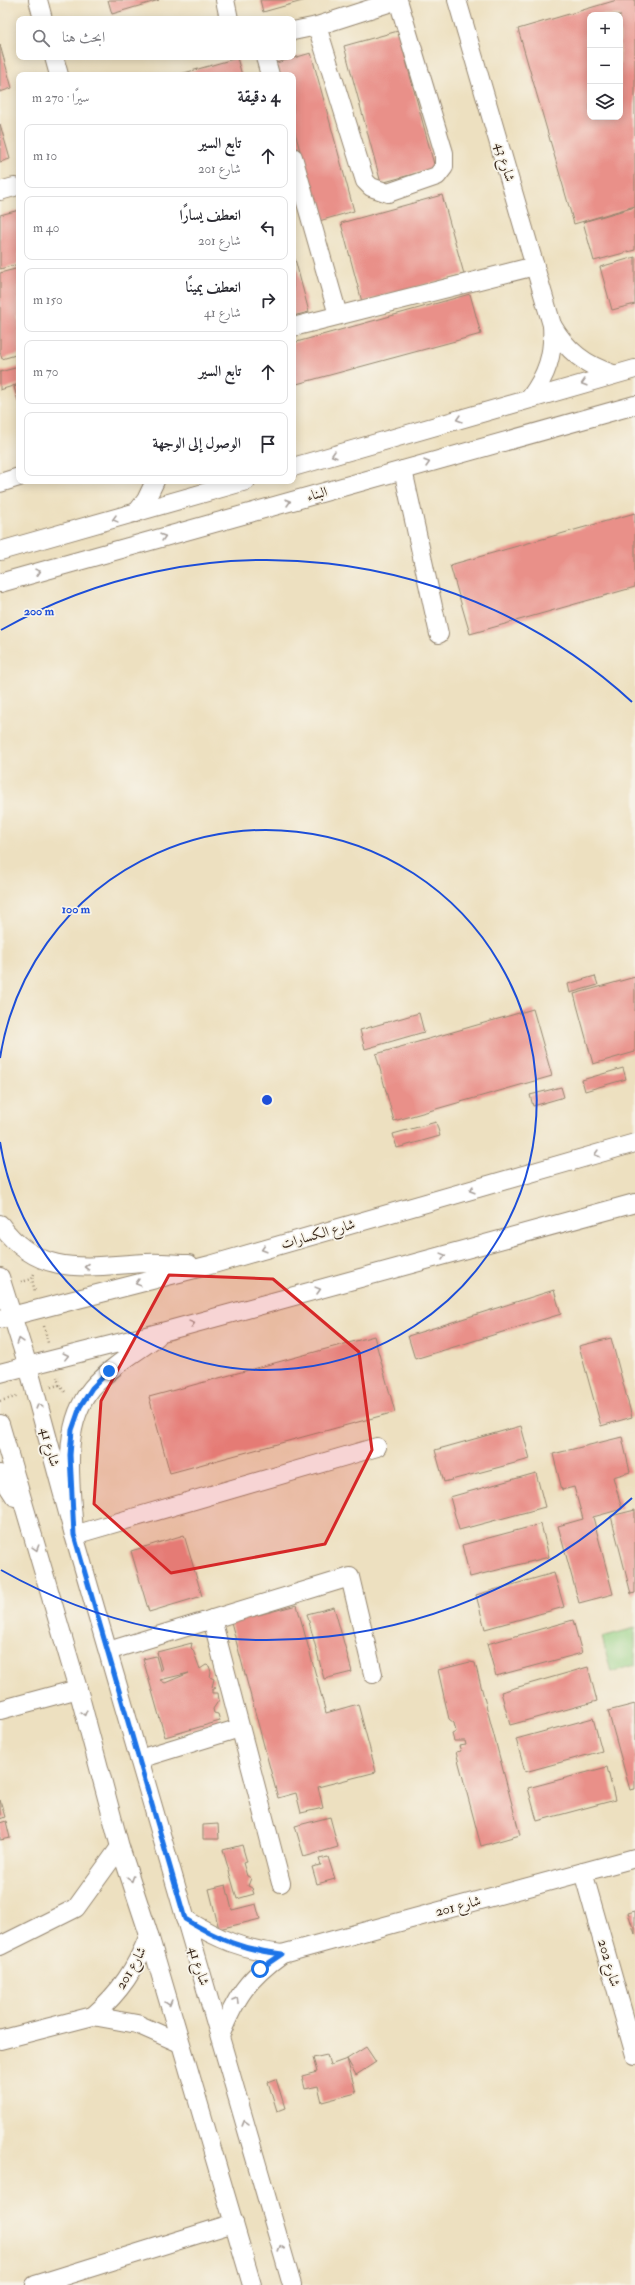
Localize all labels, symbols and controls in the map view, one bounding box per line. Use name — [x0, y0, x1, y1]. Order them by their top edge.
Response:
map controls — [587, 12, 623, 120]
button: + — [587, 12, 623, 48]
search box — [16, 16, 296, 60]
icon: search — [30, 27, 52, 49]
text: ابحث هنا — [62, 28, 105, 47]
button: − — [587, 48, 623, 84]
button: layers — [587, 84, 623, 120]
text: 4 دقيقة — [238, 86, 280, 107]
text: سيرًا · 270 m — [32, 90, 89, 106]
text: تابع السير — [199, 134, 241, 153]
street label: شارع 43 — [488, 140, 519, 185]
icon: ahead — [257, 145, 279, 167]
text: 10 m — [33, 148, 57, 164]
text: شارع 201 — [198, 161, 241, 177]
text: انعطف يسارًا — [180, 206, 241, 225]
icon: left — [257, 217, 279, 239]
text: 40 m — [33, 220, 60, 236]
text: شارع 201 — [198, 233, 241, 249]
text: انعطف يمينًا — [186, 278, 241, 297]
icon: right — [257, 289, 279, 311]
text: 150 m — [33, 292, 63, 308]
text: شارع 41 — [204, 305, 241, 321]
icon: ahead — [257, 361, 279, 383]
text: تابع السير — [199, 362, 241, 381]
text: 70 m — [33, 364, 58, 380]
one-way arrow — [581, 378, 588, 387]
one-way arrow — [456, 414, 463, 423]
icon: arrive — [257, 433, 279, 455]
text: الوصول إلى الوجهة — [153, 434, 241, 453]
one-way arrow — [331, 450, 338, 459]
one-way arrow — [423, 459, 430, 468]
street label: البناء — [305, 483, 329, 505]
one-way arrow — [284, 498, 291, 507]
one-way arrow — [111, 514, 118, 523]
one-way arrow — [159, 533, 166, 542]
one-way arrow — [34, 568, 41, 577]
text: 200 m — [24, 604, 55, 619]
text: 100 m — [62, 902, 91, 917]
centre of rings — [260, 1093, 274, 1107]
one-way arrow — [594, 1149, 601, 1158]
one-way arrow — [469, 1185, 476, 1194]
street label: شارع الكسارات — [279, 1215, 358, 1256]
one-way arrow — [261, 1244, 268, 1253]
one-way arrow — [439, 1252, 446, 1261]
one-way arrow — [84, 1263, 90, 1271]
one-way arrow — [135, 1278, 142, 1287]
one-way arrow — [314, 1286, 321, 1295]
one-way arrow — [188, 1320, 195, 1329]
one-way arrow — [17, 1337, 25, 1344]
one-way arrow — [62, 1352, 69, 1361]
route end — [100, 1362, 118, 1380]
one-way arrow — [35, 1402, 44, 1409]
street label: شارع 41 — [34, 1426, 63, 1469]
one-way arrow — [31, 1545, 40, 1552]
one-way arrow — [79, 1710, 88, 1717]
one-way arrow — [126, 1875, 134, 1882]
street label: شارع 201 — [433, 1892, 483, 1923]
street label: شارع 202 — [591, 1937, 624, 1990]
street label: شارع 201 — [112, 1944, 153, 1994]
street label: شارع 41 — [182, 1944, 213, 1988]
route start — [251, 1960, 269, 1978]
one-way arrow — [232, 1997, 239, 2004]
one-way arrow — [164, 1999, 173, 2006]
one-way arrow — [241, 2119, 250, 2126]
one-way arrow — [277, 2244, 286, 2251]

